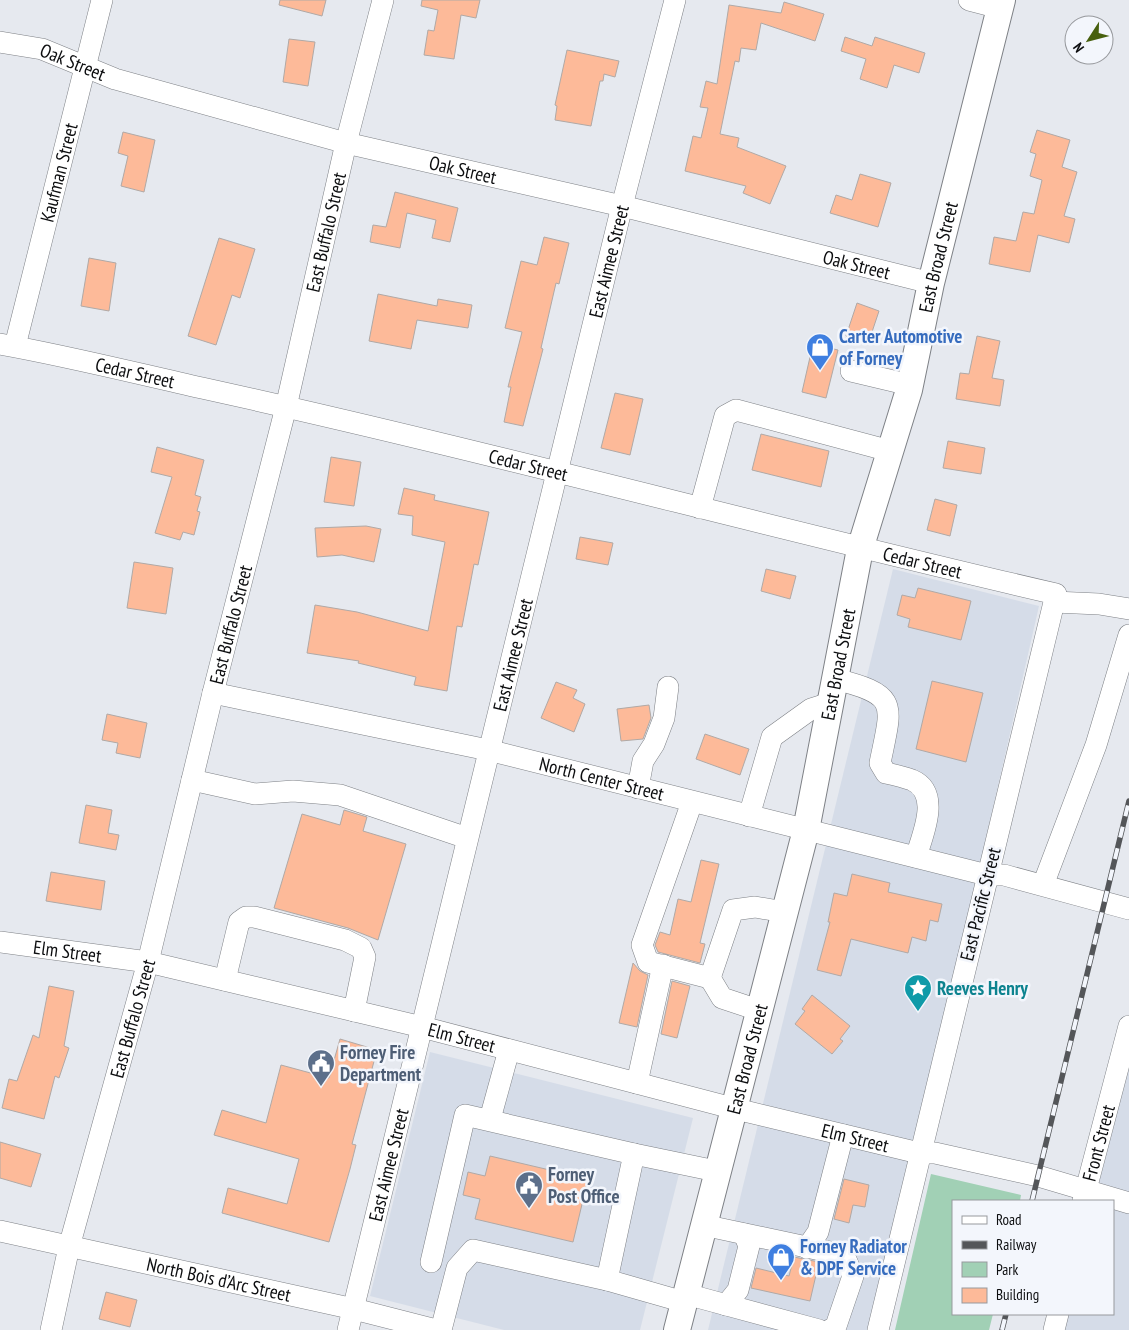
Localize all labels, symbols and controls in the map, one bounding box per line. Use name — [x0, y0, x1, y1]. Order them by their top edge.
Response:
north arrow — [1064, 15, 1114, 65]
street label: Oak Street — [37, 38, 110, 86]
text: N — [1069, 39, 1088, 56]
street label: Kaufman Street — [35, 120, 83, 225]
street label: Oak Street — [427, 150, 500, 189]
street label: East Buffalo Street — [301, 169, 351, 294]
street label: East Broad Street — [913, 198, 963, 315]
street label: East Aimee Street — [583, 202, 634, 320]
street label: Oak Street — [820, 245, 893, 285]
place label: Carter Automotive of Forney — [839, 324, 962, 370]
shop icon: Carter Automotive of Forney — [805, 332, 835, 371]
street label: Cedar Street — [93, 352, 178, 394]
street label: Cedar Street — [486, 444, 571, 486]
street label: Cedar Street — [880, 541, 965, 584]
street label: East Buffalo Street — [204, 562, 257, 687]
street label: East Aimee Street — [487, 595, 538, 714]
street label: East Broad Street — [815, 606, 860, 722]
street label: North Center Street — [537, 751, 667, 806]
street label: East Pacific Street — [954, 844, 1006, 963]
street label: Elm Street — [32, 935, 104, 968]
street label: East Buffalo Street — [104, 956, 160, 1081]
place icon: Reeves Henry — [903, 973, 933, 1012]
place label: Reeves Henry — [937, 976, 1028, 1000]
street label: East Broad Street — [721, 1000, 773, 1117]
street label: Elm Street — [426, 1017, 499, 1058]
place label: Forney Fire Department — [340, 1040, 421, 1086]
public building icon: Forney Fire Department — [306, 1048, 336, 1087]
street label: Front Street — [1077, 1101, 1120, 1184]
street label: East Aimee Street — [363, 1105, 414, 1224]
street label: Elm Street — [819, 1118, 892, 1157]
place label: Forney Post Office — [548, 1162, 620, 1208]
public building icon: Forney Post Office — [514, 1170, 544, 1209]
legend — [952, 1200, 1114, 1315]
text: Road — [996, 1210, 1022, 1229]
place label: Forney Radiator & DPF Service — [800, 1234, 907, 1280]
text: Railway — [996, 1235, 1037, 1254]
shop icon: Forney Radiator & DPF Service — [766, 1242, 796, 1281]
street label: North Bois d’Arc Street — [144, 1252, 294, 1307]
text: Park — [996, 1260, 1018, 1279]
text: Building — [996, 1285, 1039, 1304]

